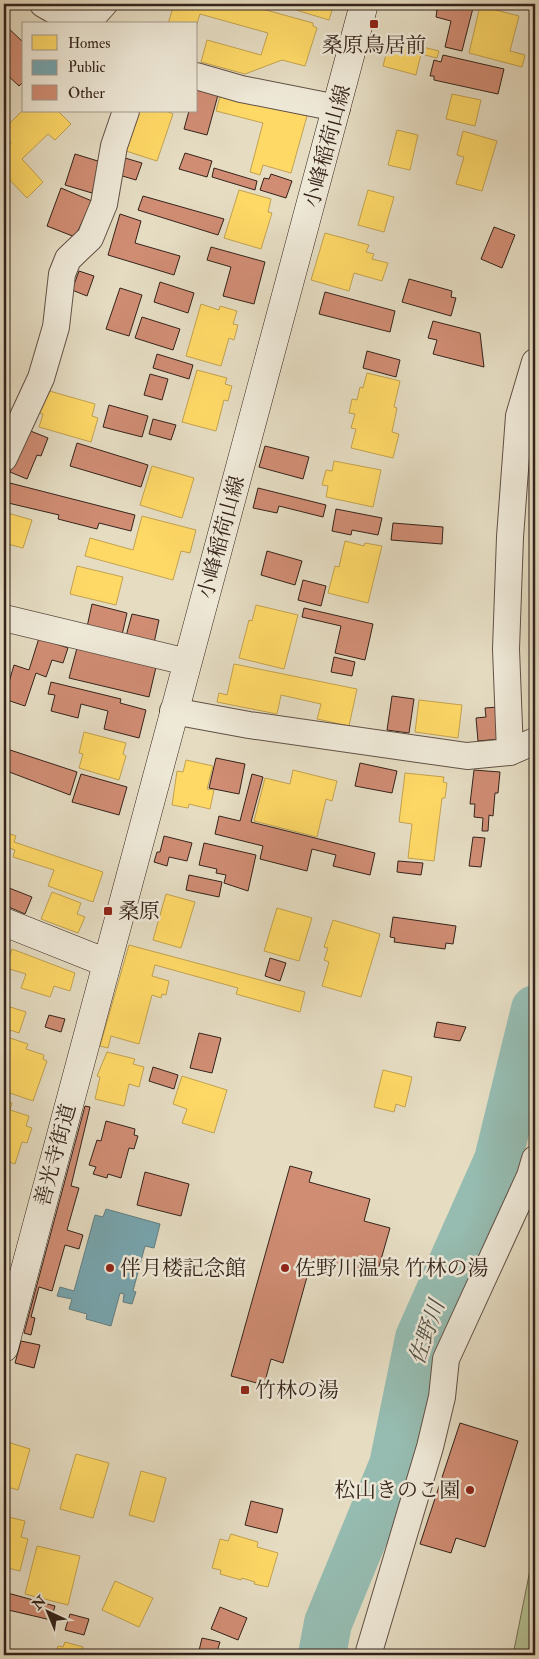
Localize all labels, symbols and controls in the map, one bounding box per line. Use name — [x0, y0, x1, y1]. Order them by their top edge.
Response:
marker: 桑原鳥居前 — [368, 18, 380, 30]
legend — [22, 22, 198, 112]
place label: 桑原鳥居前 — [322, 32, 427, 59]
text: Homes — [68, 34, 110, 53]
text: Public — [68, 58, 106, 77]
street label: 小峰稲荷山線 — [298, 82, 357, 210]
text: Other — [68, 84, 105, 103]
street label: 小峰稲荷山線 — [192, 473, 251, 601]
place label: 桑原 — [118, 898, 160, 925]
marker: 桑原 — [102, 905, 114, 917]
street label: 善光寺街道 — [29, 1101, 82, 1209]
place label: 伴月楼記念館 — [120, 1255, 246, 1282]
place label: 佐野川温泉 竹林の湯 — [295, 1255, 488, 1282]
marker: 伴月楼記念館 — [104, 1262, 116, 1274]
marker: 佐野川温泉 竹林の湯 — [279, 1262, 291, 1274]
water label: 佐野川 — [403, 1295, 452, 1368]
place label: 竹林の湯 — [255, 1377, 339, 1404]
marker: 竹林の湯 — [239, 1384, 251, 1396]
place label: 松山きのこ園 — [334, 1477, 460, 1504]
marker: 松山きのこ園 — [464, 1484, 476, 1496]
north arrow — [22, 1586, 72, 1636]
text: N — [28, 1592, 50, 1614]

